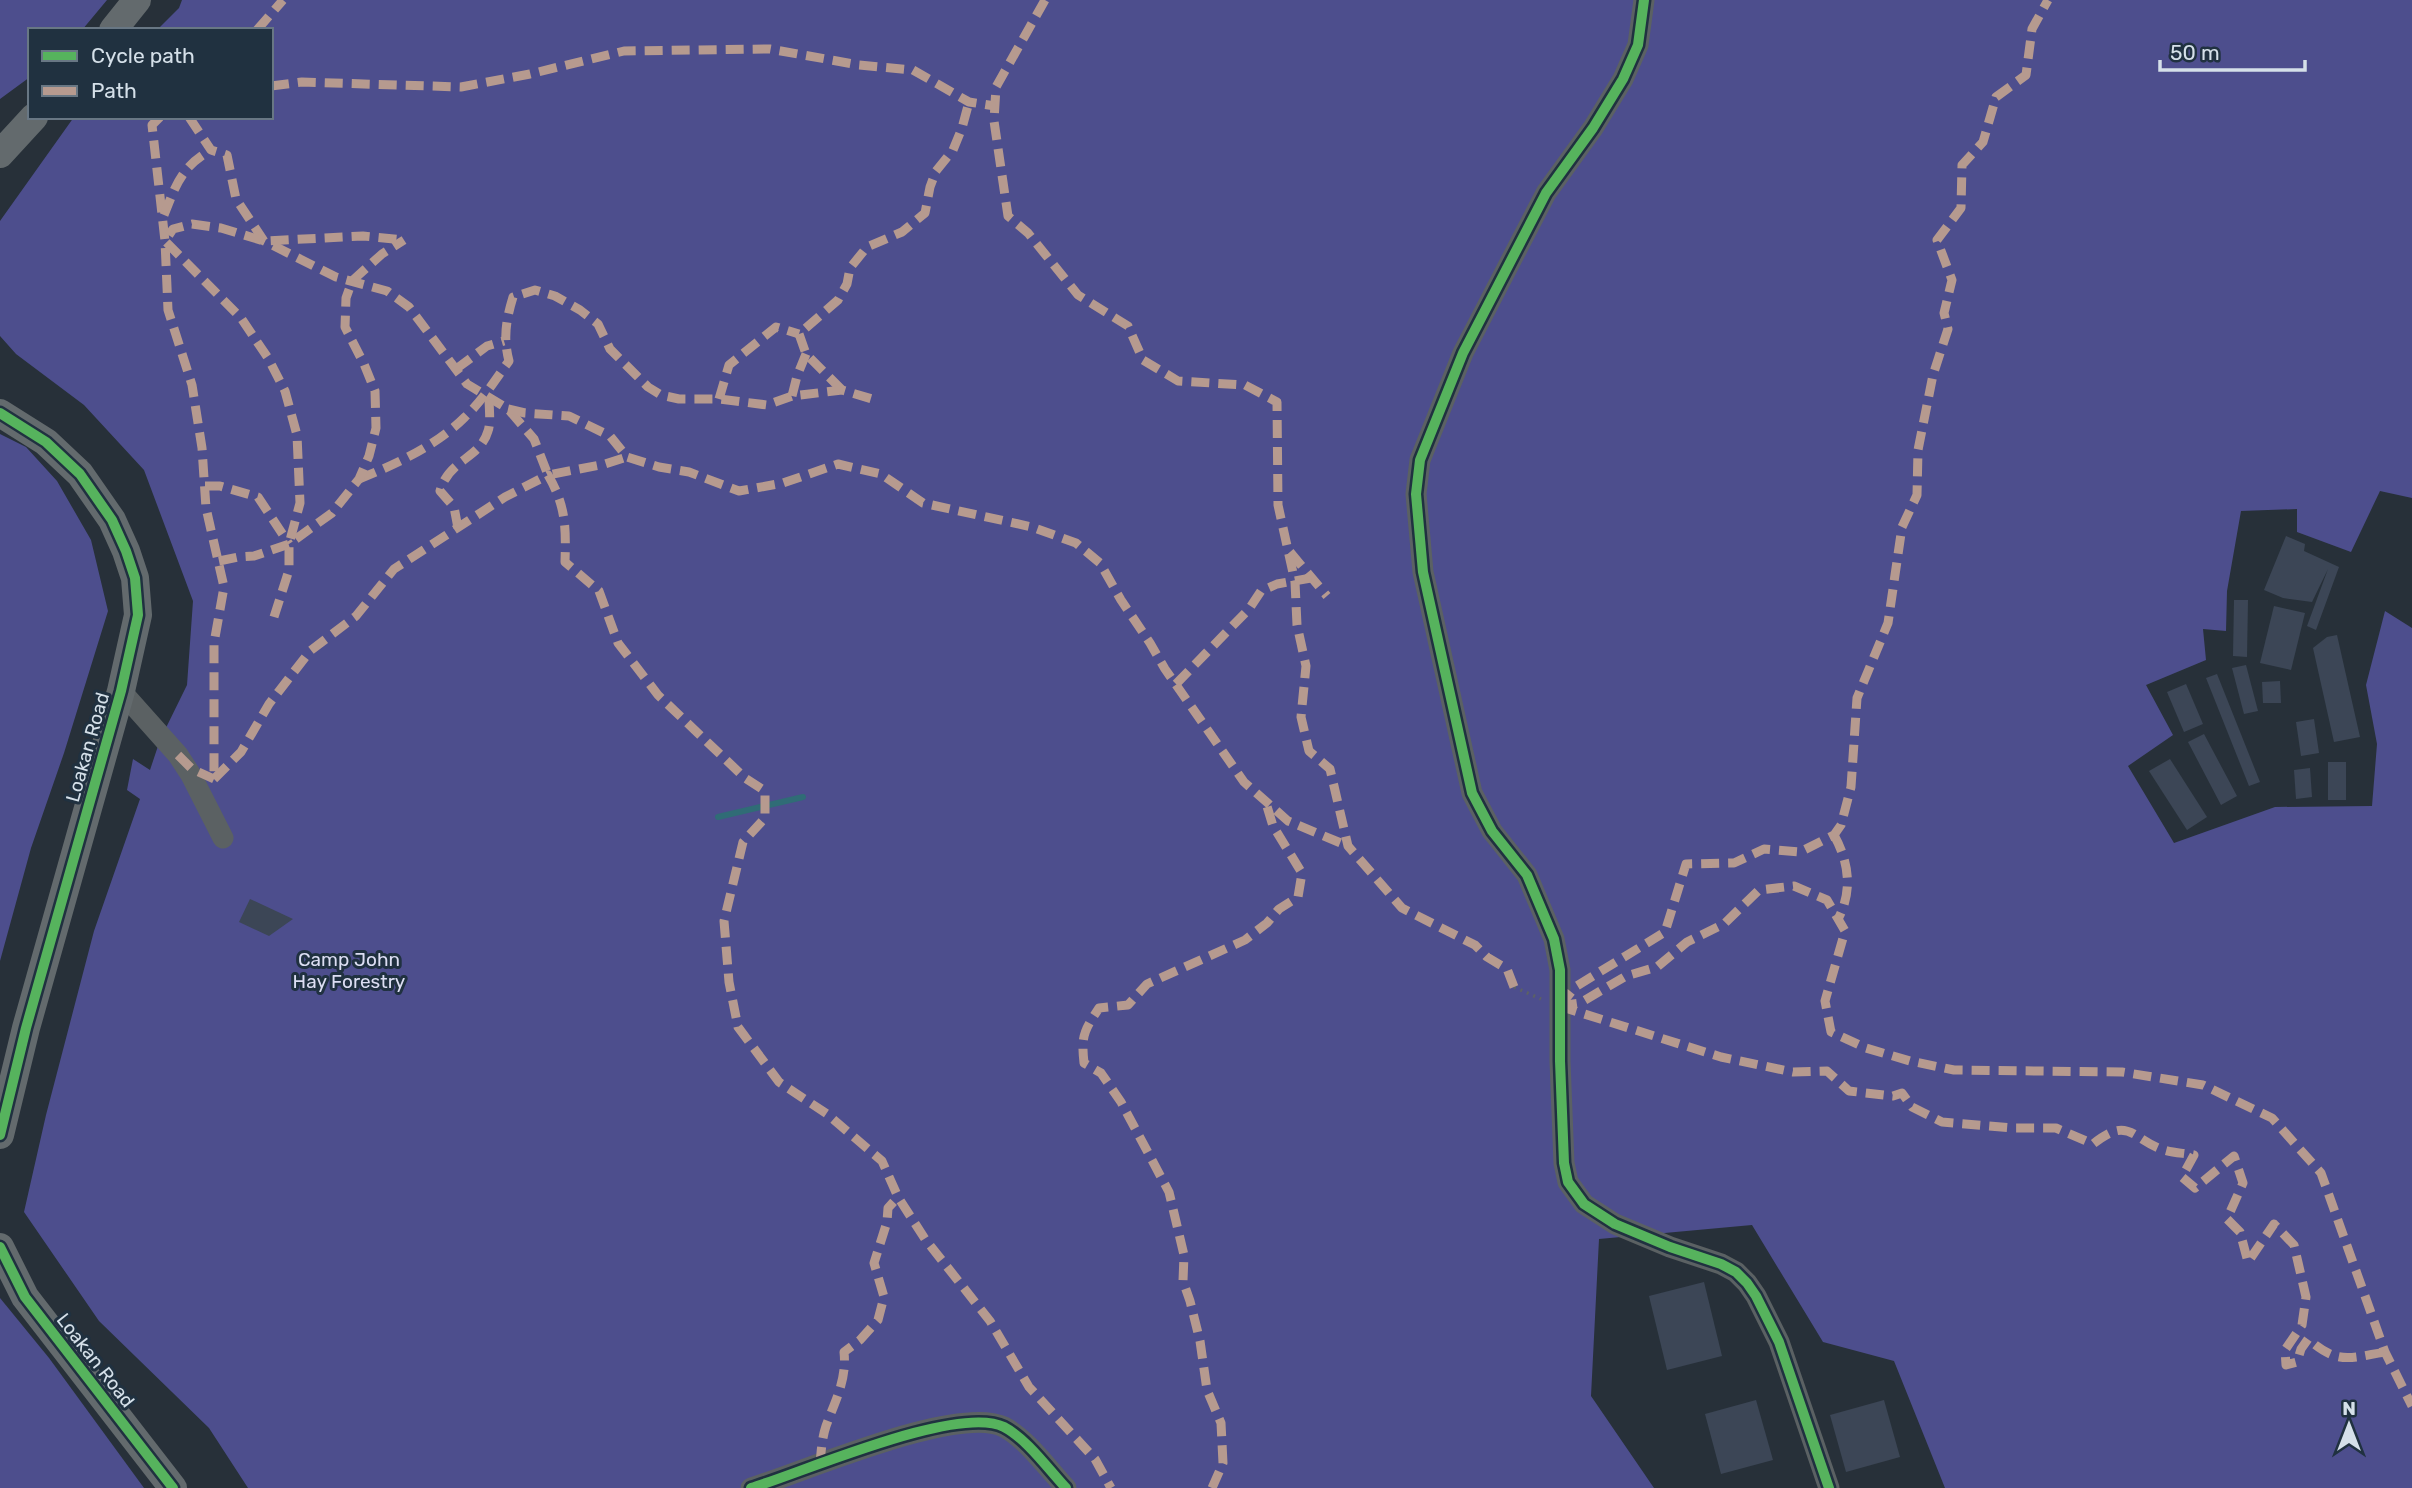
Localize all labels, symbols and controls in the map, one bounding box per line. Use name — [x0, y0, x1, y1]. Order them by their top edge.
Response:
legend — [28, 28, 273, 119]
scale bar — [2160, 28, 2305, 72]
text: 50 m — [2170, 40, 2220, 65]
text: Cycle path — [91, 43, 195, 68]
text: Path — [91, 78, 137, 103]
street label: Loakan Road — [61, 690, 114, 805]
park label: Camp John Hay Forestry — [293, 948, 405, 993]
street label: Loakan Road — [52, 1309, 140, 1412]
north arrow — [2314, 1390, 2384, 1460]
text: N — [2342, 1397, 2356, 1420]

